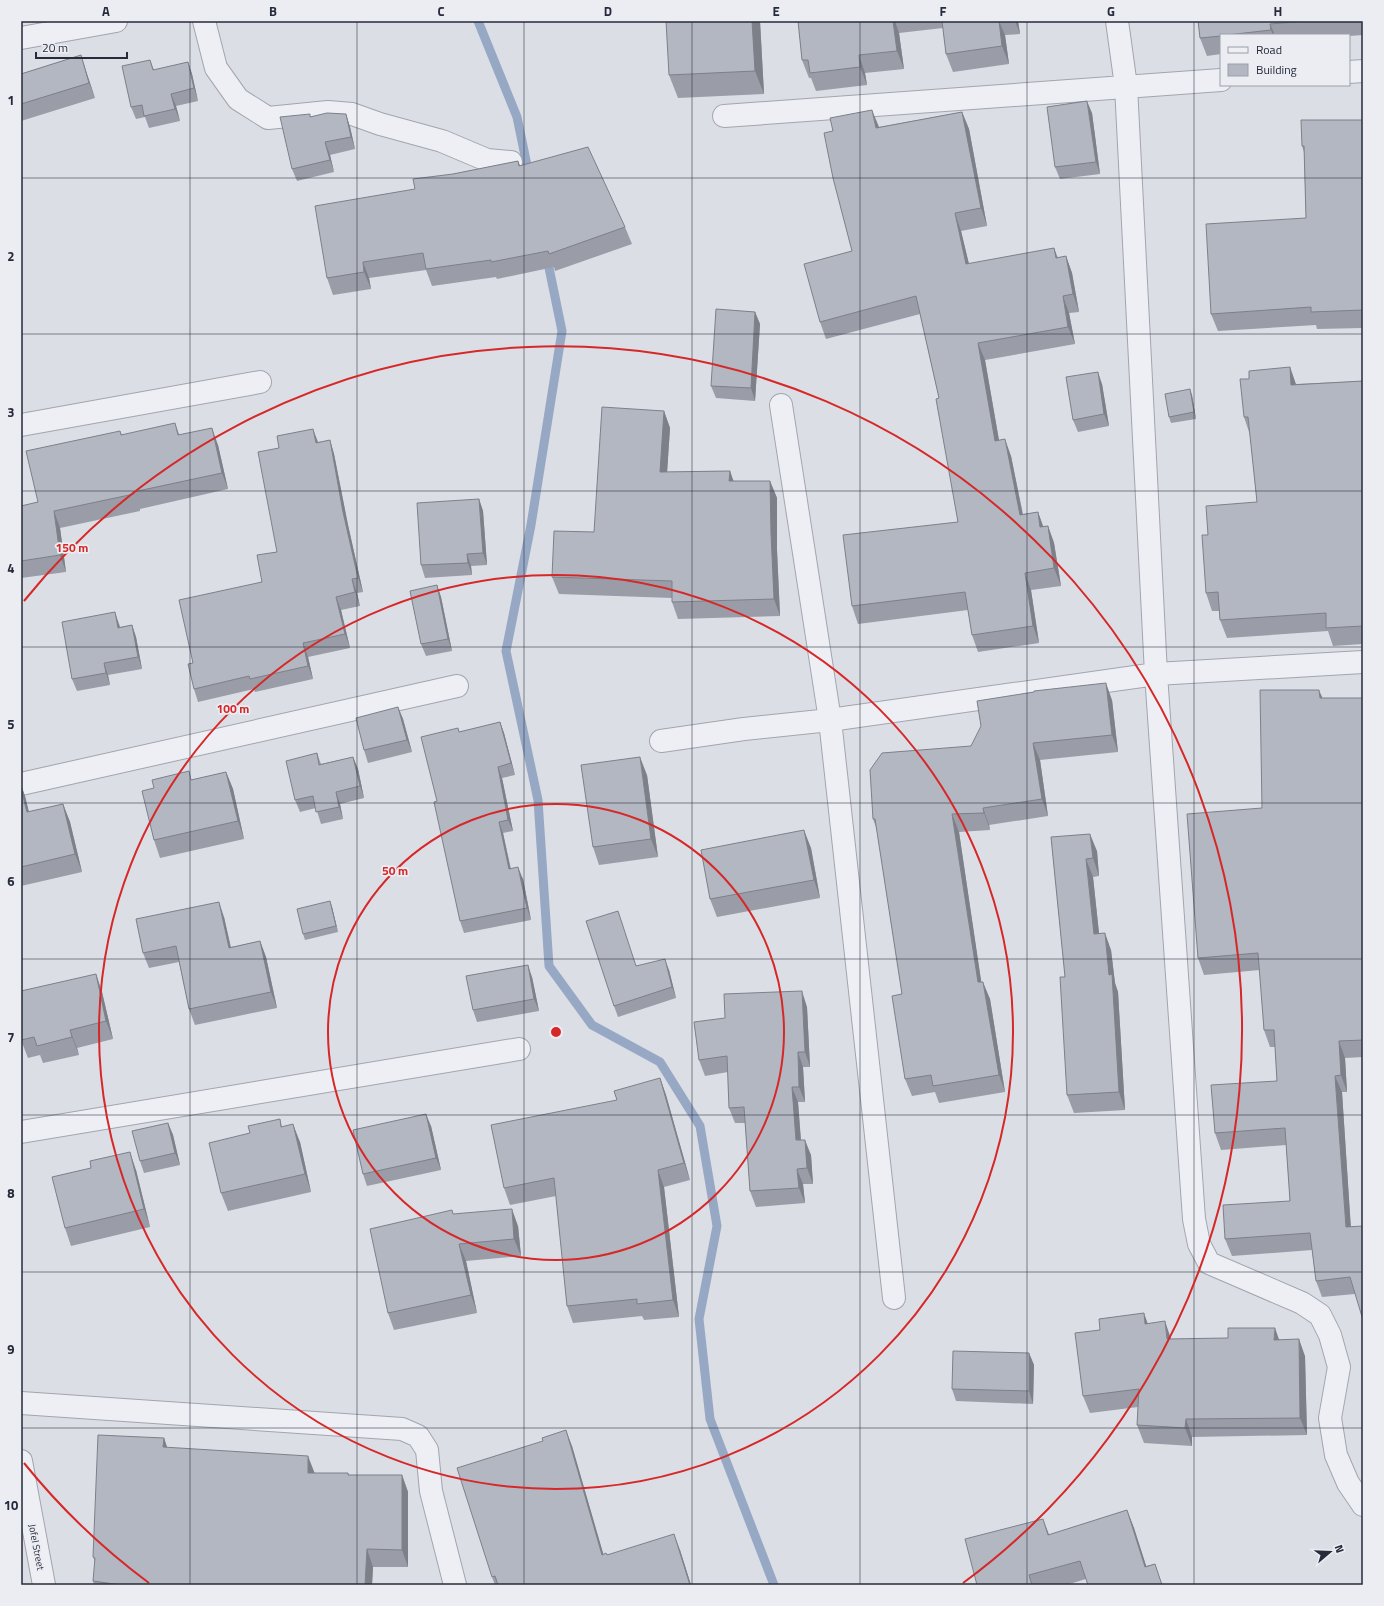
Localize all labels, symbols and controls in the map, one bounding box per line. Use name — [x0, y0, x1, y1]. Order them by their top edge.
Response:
text: A — [102, 1, 110, 21]
text: B — [269, 1, 277, 21]
text: C — [437, 1, 445, 21]
text: D — [604, 1, 612, 21]
text: E — [772, 1, 780, 21]
text: F — [940, 1, 947, 21]
text: G — [1107, 1, 1115, 21]
text: H — [1274, 1, 1282, 21]
scale bar — [36, 34, 127, 60]
legend — [1220, 34, 1350, 86]
text: 20 m — [42, 38, 68, 57]
text: Road — [1256, 40, 1282, 59]
text: Building — [1256, 60, 1297, 79]
text: 1 — [7, 90, 15, 110]
text: 2 — [7, 246, 15, 266]
text: 3 — [7, 402, 15, 422]
text: 150 m — [56, 538, 88, 557]
text: 4 — [7, 558, 15, 578]
text: 100 m — [217, 699, 249, 718]
text: 5 — [7, 714, 15, 734]
text: 50 m — [382, 861, 408, 880]
text: 6 — [7, 871, 15, 891]
centre of rings — [549, 1025, 563, 1039]
text: 7 — [7, 1027, 15, 1047]
text: 8 — [7, 1183, 15, 1203]
text: 9 — [7, 1339, 15, 1359]
text: 10 — [4, 1495, 18, 1515]
street label: Jofel Street — [25, 1523, 48, 1572]
north arrow — [1310, 1532, 1350, 1572]
text: N — [1331, 1543, 1348, 1555]

